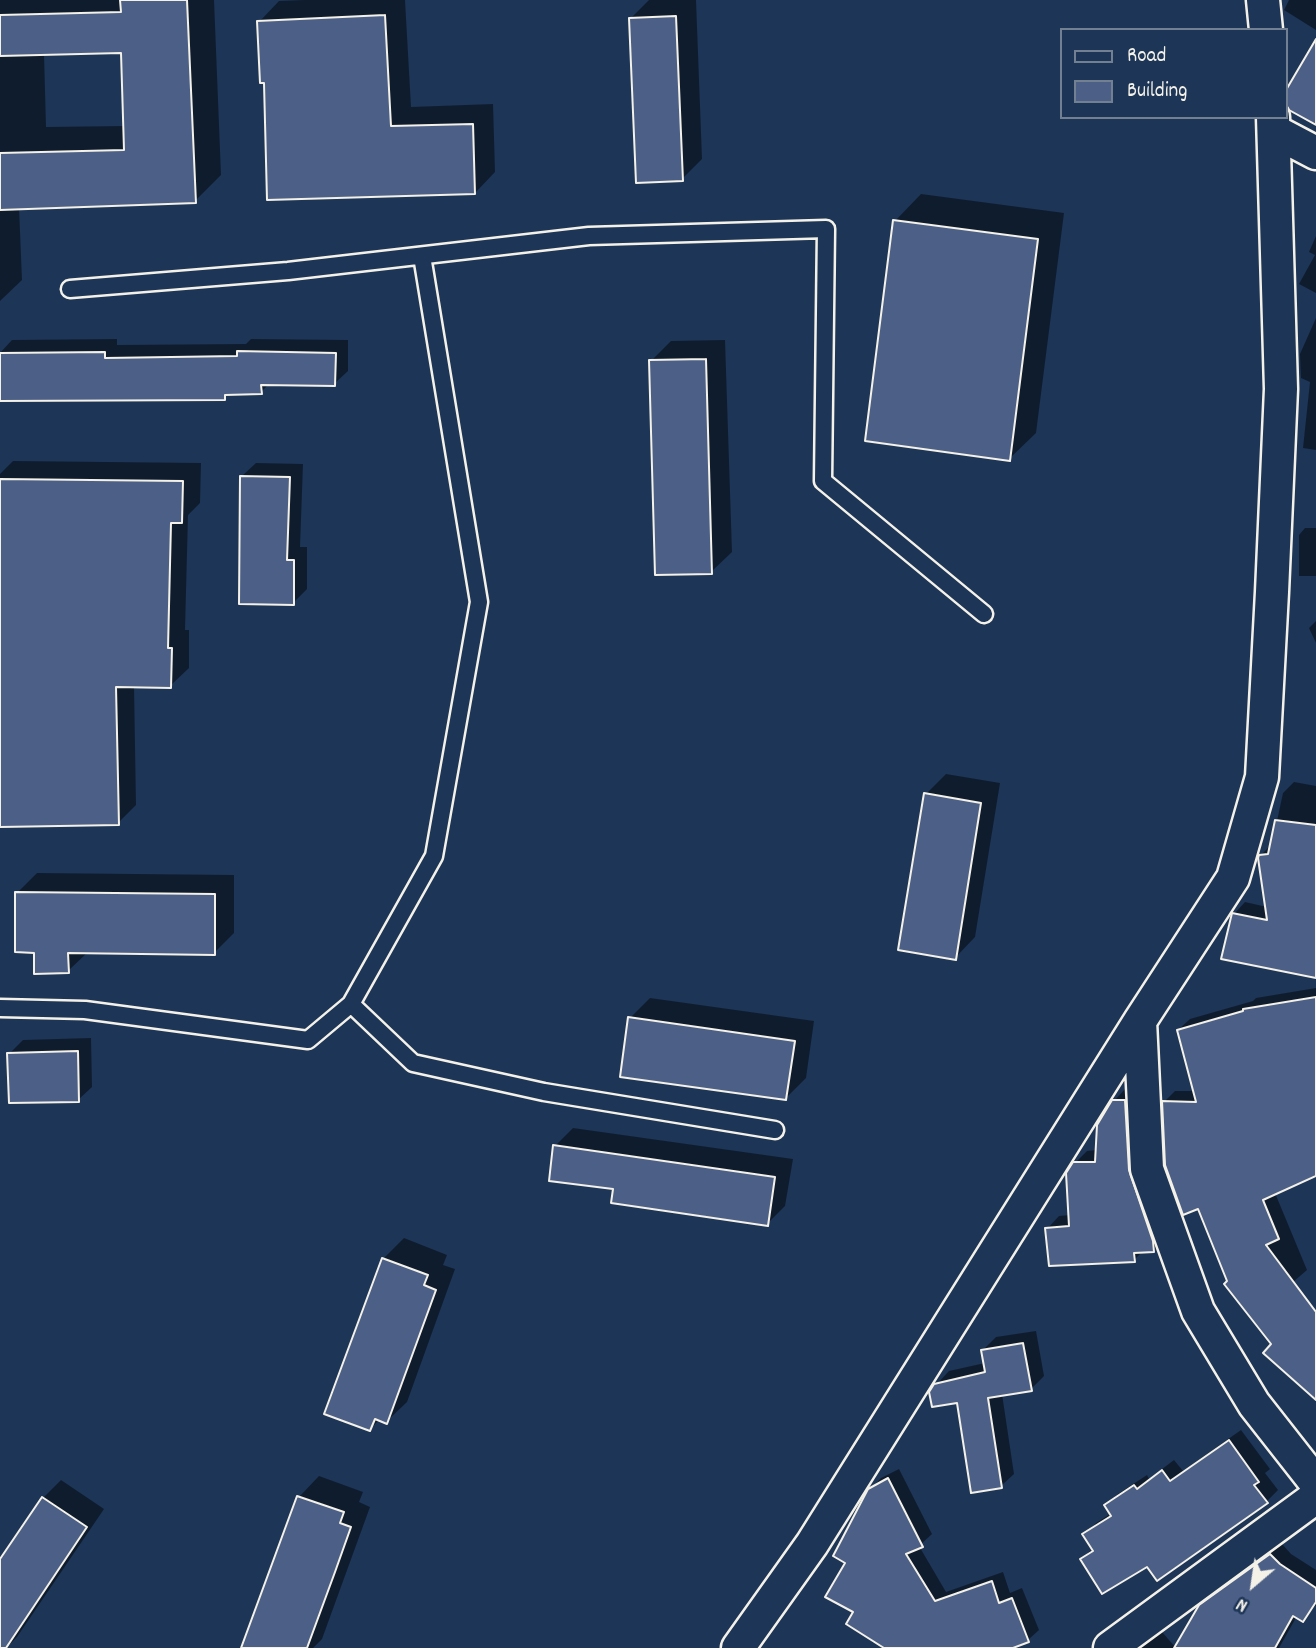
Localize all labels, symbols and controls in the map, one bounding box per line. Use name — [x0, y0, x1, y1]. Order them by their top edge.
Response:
legend — [1060, 28, 1288, 119]
text: Road — [1127, 42, 1166, 72]
text: Building — [1127, 77, 1187, 107]
north arrow — [1218, 1550, 1288, 1620]
text: N — [1232, 1590, 1253, 1618]

